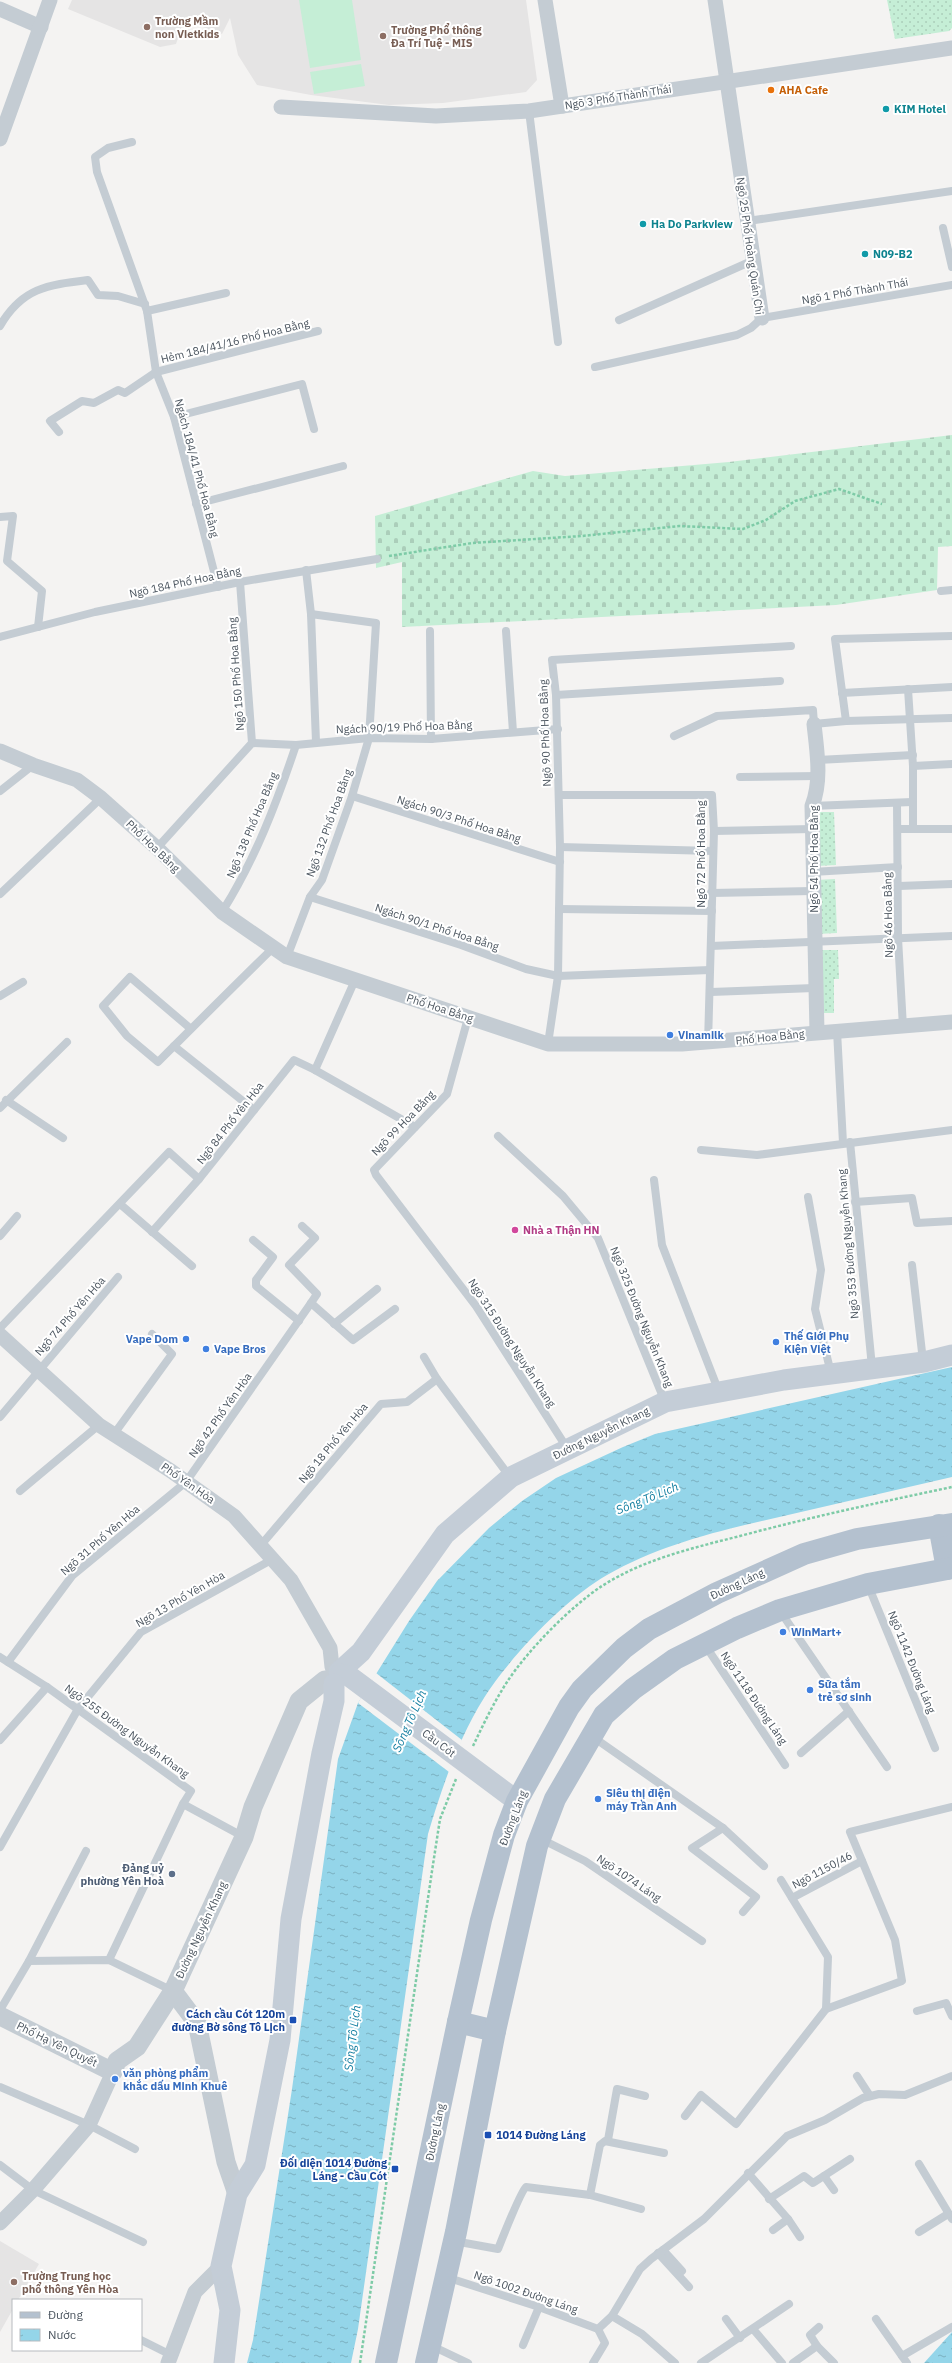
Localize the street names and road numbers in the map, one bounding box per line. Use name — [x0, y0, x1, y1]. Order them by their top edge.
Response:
street label: Ngõ 3 Phố Thành Thái — [564, 82, 672, 112]
street label: Ngõ 25 Phố Hoàng Quán Chi — [733, 176, 767, 316]
street label: Ngõ 1 Phố Thành Thái — [801, 275, 909, 307]
street label: Hẻm 184/41/16 Phố Hoa Bằng — [159, 316, 311, 366]
street label: Ngách 184/41 Phố Hoa Bằng — [172, 397, 222, 539]
street label: Ngõ 184 Phố Hoa Bằng — [128, 563, 242, 601]
street label: Ngõ 150 Phố Hoa Bằng — [225, 617, 247, 731]
street label: Ngõ 90 Phố Hoa Bằng — [536, 679, 554, 787]
street label: Ngách 90/19 Phố Hoa Bằng — [336, 718, 472, 736]
street label: Ngõ 132 Phố Hoa Bằng — [303, 767, 355, 879]
street label: Ngõ 138 Phố Hoa Bằng — [223, 770, 281, 880]
street label: Ngách 90/3 Phố Hoa Bằng — [395, 792, 523, 846]
street label: Ngõ 72 Phố Hoa Bằng — [694, 800, 708, 908]
street label: Ngõ 54 Phố Hoa Bằng — [807, 805, 821, 913]
street label: Phố Hoa Bằng — [123, 817, 183, 875]
street label: Ngõ 46 Hoa Bằng — [880, 872, 896, 958]
street label: Ngách 90/1 Phố Hoa Bằng — [373, 900, 501, 954]
street label: Phố Hoa Bằng — [405, 991, 475, 1025]
street label: Phố Hoa Bằng — [735, 1026, 805, 1048]
street label: Ngõ 84 Phố Yên Hòa — [194, 1079, 266, 1167]
street label: Ngõ 99 Hoa Bằng — [368, 1087, 438, 1159]
street label: Ngõ 353 Đường Nguyễn Khang — [834, 1168, 862, 1320]
street label: Ngõ 325 Đường Nguyễn Khang — [607, 1245, 677, 1390]
street label: Ngõ 74 Phố Yên Hòa — [32, 1273, 108, 1358]
street label: Ngõ 315 Đường Nguyễn Khang — [465, 1276, 559, 1410]
street label: Ngõ 42 Phố Yên Hòa — [185, 1370, 255, 1460]
street label: Ngõ 18 Phố Yên Hòa — [295, 1400, 371, 1486]
street label: Đường Nguyễn Khang — [550, 1403, 652, 1462]
street label: Phố Yên Hòa — [158, 1459, 218, 1507]
street label: Ngõ 31 Phố Yên Hòa — [58, 1502, 143, 1578]
street label: Đường Láng — [708, 1565, 766, 1603]
street label: Ngõ 13 Phố Yên Hòa — [133, 1568, 227, 1630]
street label: Ngõ 1142 Đường Láng — [885, 1609, 939, 1715]
street label: Ngõ 1118 Đường Láng — [718, 1649, 790, 1747]
street label: Ngõ 255 Đường Nguyễn Khang — [62, 1681, 192, 1781]
street label: Cầu Cót — [419, 1726, 459, 1760]
street label: Đường Láng — [496, 1788, 530, 1848]
street label: Ngõ 1150/46 — [790, 1848, 854, 1892]
street label: Ngõ 1074 Láng — [594, 1851, 664, 1905]
street label: Đường Nguyễn Khang — [172, 1879, 230, 1981]
street label: Phố Hạ Yên Quyết — [14, 2018, 100, 2070]
street label: Đường Láng — [422, 2102, 448, 2162]
street label: Ngõ 1002 Đường Láng — [472, 2268, 580, 2316]

